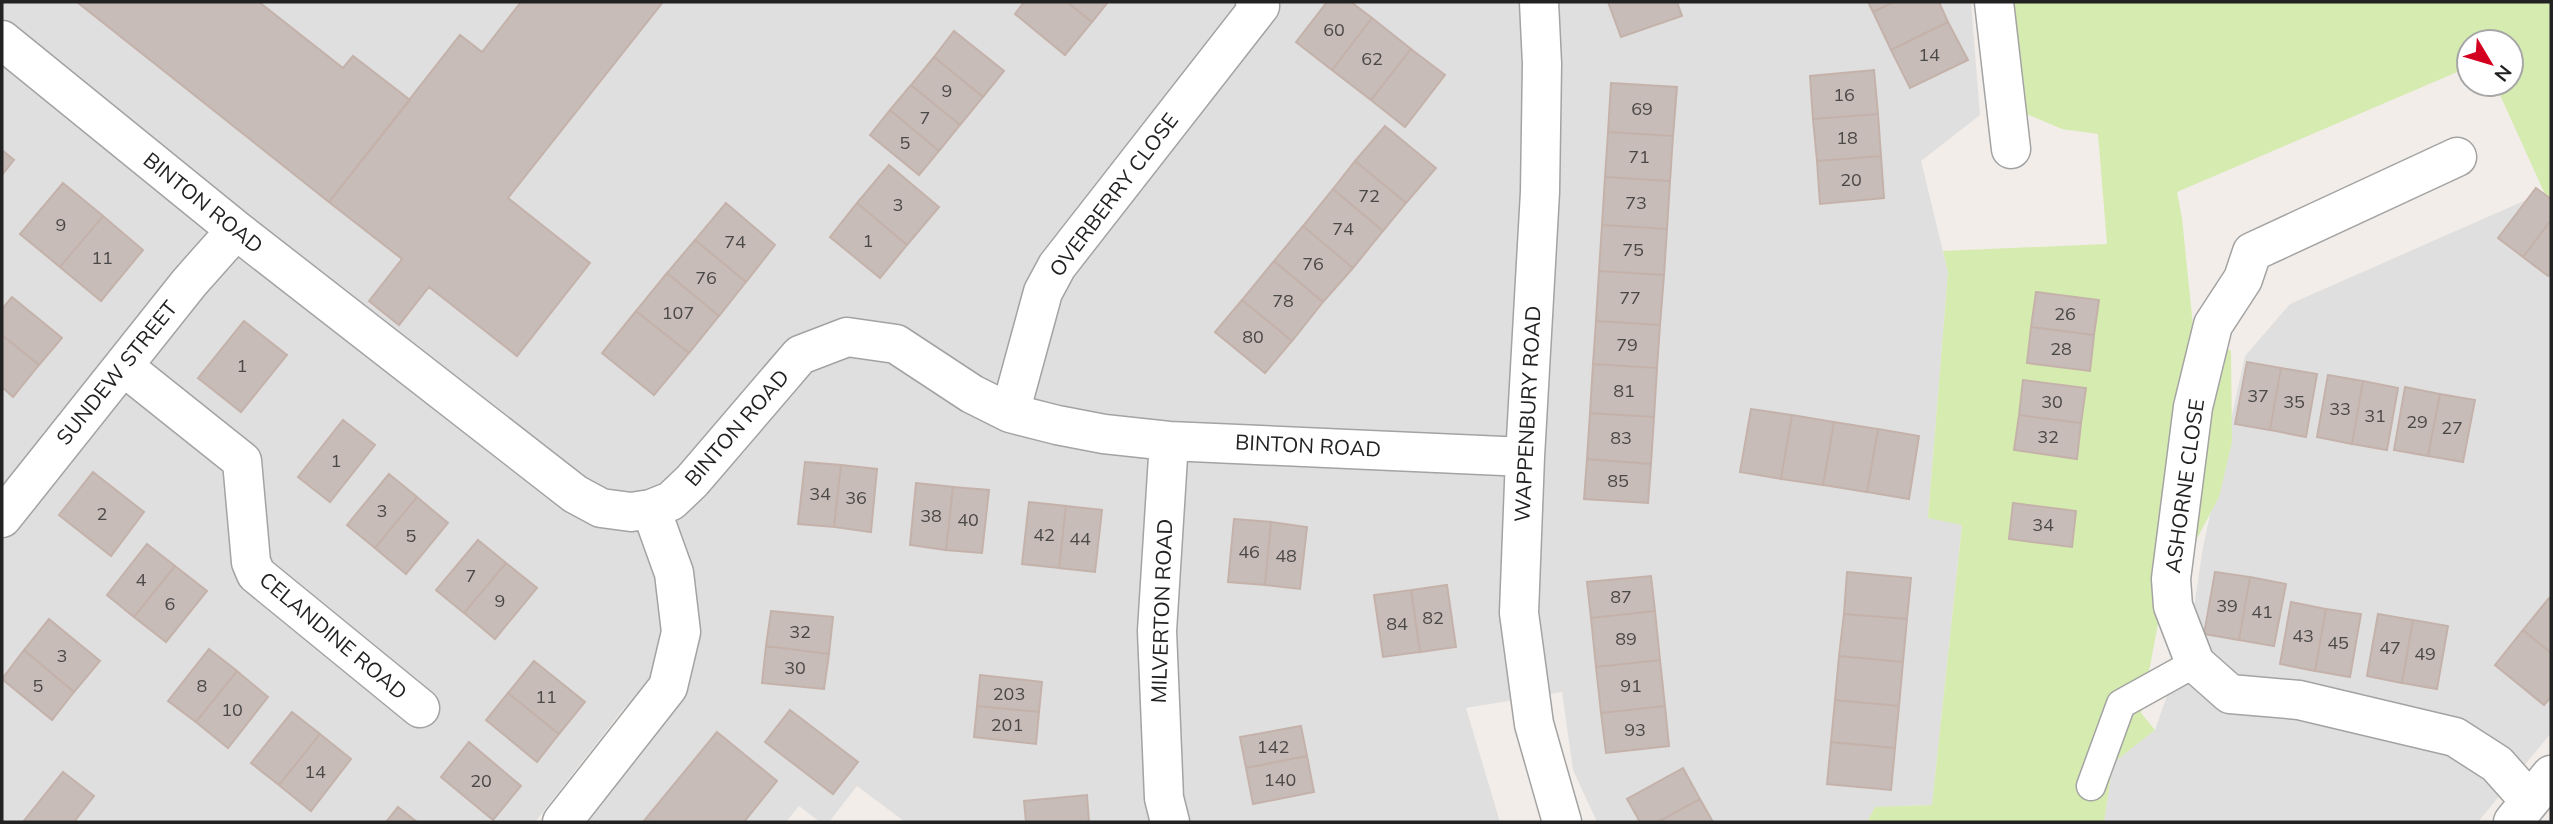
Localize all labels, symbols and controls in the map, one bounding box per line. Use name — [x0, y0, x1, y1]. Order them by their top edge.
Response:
house number: 60 — [1323, 18, 1345, 41]
north arrow — [2455, 28, 2525, 98]
house number: 14 — [1918, 43, 1940, 66]
house number: 62 — [1361, 47, 1383, 70]
text: N — [2490, 60, 2517, 87]
house number: 9 — [942, 79, 952, 102]
house number: 16 — [1833, 83, 1855, 106]
house number: 69 — [1631, 97, 1653, 120]
house number: 7 — [920, 106, 930, 129]
street label: OVERBERRY CLOSE — [1043, 108, 1183, 281]
house number: 18 — [1836, 126, 1858, 149]
house number: 5 — [900, 131, 911, 154]
house number: 71 — [1628, 145, 1650, 168]
street label: BINTON ROAD — [139, 146, 269, 258]
house number: 20 — [1840, 168, 1862, 191]
house number: 72 — [1358, 184, 1380, 207]
house number: 73 — [1625, 191, 1647, 214]
house number: 3 — [893, 193, 903, 216]
house number: 9 — [56, 213, 66, 236]
house number: 74 — [1332, 217, 1354, 240]
house number: 1 — [863, 229, 873, 252]
house number: 74 — [724, 230, 746, 253]
house number: 75 — [1622, 238, 1644, 261]
house number: 11 — [91, 246, 113, 269]
house number: 76 — [1302, 252, 1324, 275]
house number: 76 — [695, 266, 717, 289]
house number: 77 — [1619, 286, 1641, 309]
house number: 78 — [1272, 289, 1294, 312]
street label: SUNDEW STREET — [50, 295, 183, 450]
house number: 107 — [662, 301, 694, 324]
house number: 26 — [2054, 302, 2076, 325]
street label: WAPPENBURY ROAD — [1508, 305, 1546, 523]
house number: 80 — [1242, 325, 1264, 348]
house number: 79 — [1616, 333, 1638, 356]
house number: 28 — [2050, 337, 2072, 360]
house number: 1 — [237, 354, 247, 377]
street label: BINTON ROAD — [679, 364, 794, 491]
house number: 81 — [1613, 379, 1635, 402]
house number: 37 — [2247, 384, 2269, 407]
house number: 30 — [2041, 390, 2063, 413]
house number: 35 — [2283, 390, 2305, 413]
street label: ASHORNE CLOSE — [2159, 397, 2209, 575]
house number: 33 — [2329, 397, 2351, 420]
house number: 31 — [2364, 404, 2386, 427]
house number: 29 — [2406, 410, 2428, 433]
house number: 27 — [2441, 416, 2463, 439]
house number: 32 — [2037, 425, 2059, 448]
house number: 83 — [1610, 426, 1632, 449]
street label: BINTON ROAD — [1234, 428, 1382, 462]
house number: 1 — [331, 449, 341, 472]
house number: 85 — [1607, 469, 1629, 492]
house number: 34 — [809, 482, 831, 505]
house number: 36 — [845, 486, 867, 509]
house number: 3 — [377, 499, 387, 522]
house number: 2 — [97, 502, 107, 525]
house number: 38 — [920, 504, 942, 527]
house number: 40 — [957, 508, 979, 531]
house number: 34 — [2032, 513, 2054, 536]
street label: MILVERTON ROAD — [1145, 518, 1177, 704]
house number: 42 — [1033, 523, 1055, 546]
house number: 5 — [406, 524, 417, 547]
house number: 44 — [1069, 527, 1091, 550]
house number: 46 — [1238, 540, 1260, 563]
house number: 48 — [1275, 544, 1297, 567]
house number: 7 — [466, 564, 476, 587]
street label: CELANDINE ROAD — [254, 566, 413, 705]
house number: 4 — [136, 568, 147, 591]
house number: 87 — [1610, 585, 1632, 608]
house number: 9 — [495, 589, 505, 612]
house number: 6 — [165, 592, 175, 615]
house number: 39 — [2216, 594, 2238, 617]
house number: 41 — [2251, 600, 2273, 623]
house number: 82 — [1422, 606, 1444, 629]
house number: 84 — [1386, 612, 1408, 635]
house number: 32 — [789, 620, 811, 643]
house number: 43 — [2292, 624, 2314, 647]
house number: 89 — [1615, 627, 1637, 650]
house number: 45 — [2327, 631, 2349, 654]
house number: 47 — [2379, 636, 2401, 659]
house number: 49 — [2414, 642, 2436, 665]
house number: 3 — [57, 644, 67, 667]
house number: 30 — [784, 656, 806, 679]
house number: 5 — [33, 674, 44, 697]
house number: 8 — [197, 674, 207, 697]
house number: 91 — [1620, 674, 1642, 697]
house number: 203 — [993, 682, 1025, 705]
house number: 11 — [535, 685, 557, 708]
house number: 10 — [221, 698, 243, 721]
house number: 201 — [991, 713, 1023, 736]
house number: 93 — [1624, 718, 1646, 741]
house number: 142 — [1257, 735, 1289, 758]
house number: 14 — [304, 760, 326, 783]
house number: 140 — [1264, 768, 1296, 791]
house number: 20 — [470, 769, 492, 792]

